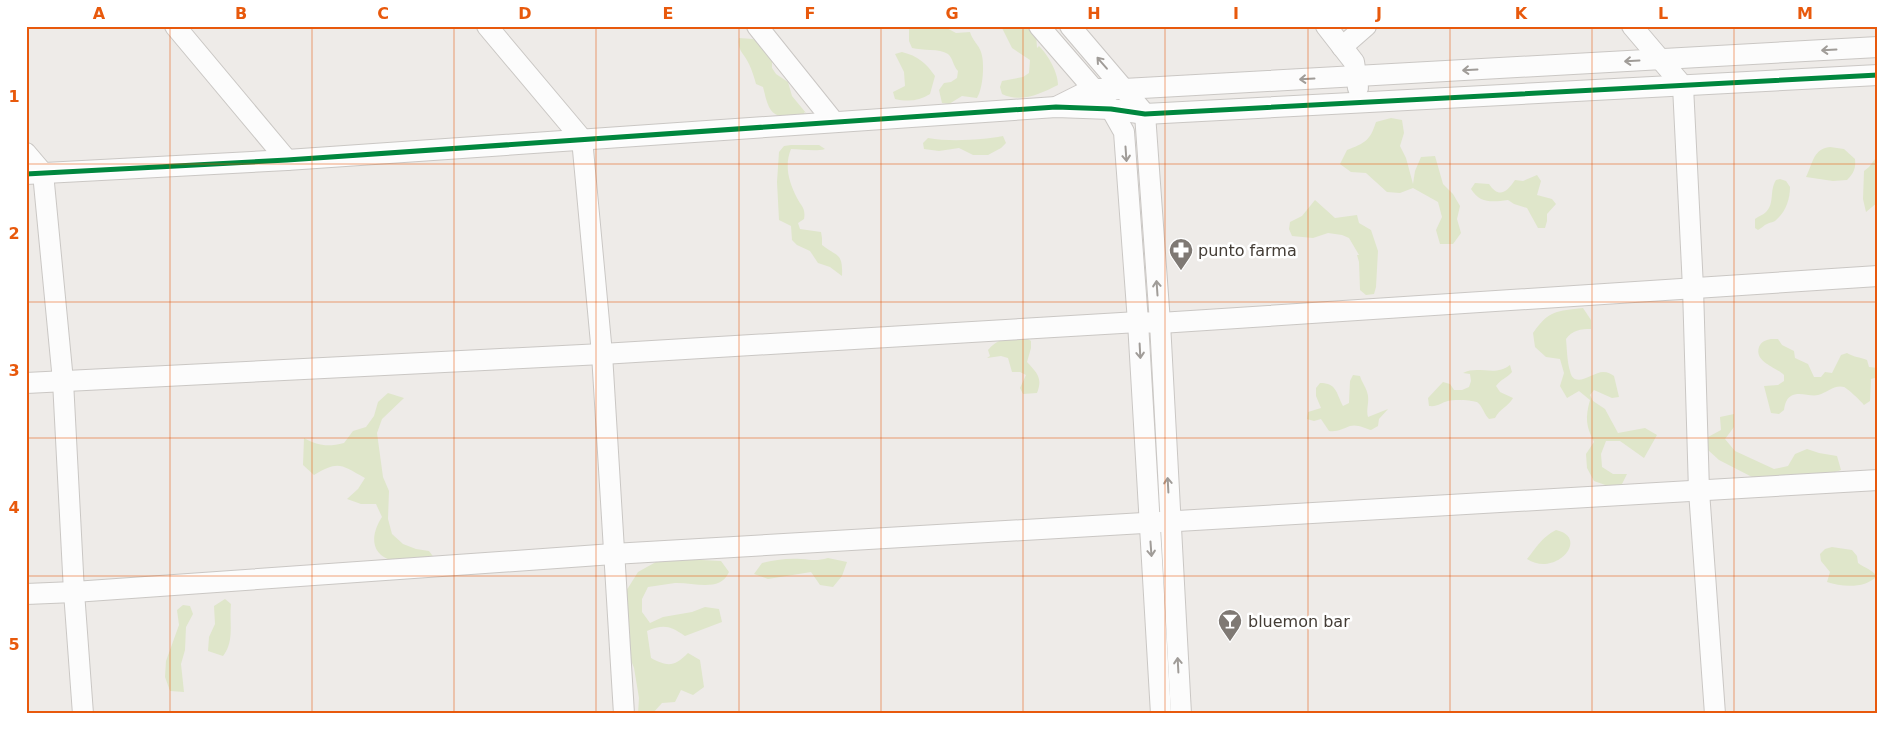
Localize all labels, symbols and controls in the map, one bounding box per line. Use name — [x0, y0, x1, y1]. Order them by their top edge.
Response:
text: A — [93, 4, 106, 23]
text: B — [235, 4, 247, 23]
text: C — [377, 4, 389, 23]
text: D — [518, 4, 532, 23]
text: E — [663, 4, 673, 23]
text: F — [805, 4, 815, 23]
text: G — [945, 4, 959, 23]
text: H — [1087, 4, 1101, 23]
text: I — [1233, 4, 1239, 23]
text: J — [1375, 4, 1382, 23]
text: K — [1515, 4, 1528, 23]
text: L — [1658, 4, 1668, 23]
text: M — [1797, 4, 1813, 23]
one-way arrow — [1821, 45, 1837, 54]
one-way arrow — [1624, 56, 1640, 65]
one-way arrow — [1096, 57, 1108, 70]
one-way arrow — [1462, 65, 1478, 74]
one-way arrow — [1300, 75, 1316, 84]
text: 1 — [8, 87, 20, 106]
one-way arrow — [1121, 146, 1131, 162]
text: 2 — [8, 224, 20, 243]
pharmacy icon: punto farma — [1168, 237, 1194, 271]
place label: punto farma — [1198, 241, 1297, 260]
one-way arrow — [1153, 280, 1162, 296]
one-way arrow — [1135, 343, 1144, 359]
text: 3 — [8, 361, 20, 380]
one-way arrow — [1163, 478, 1173, 494]
text: 4 — [8, 498, 20, 517]
one-way arrow — [1146, 540, 1156, 556]
bar icon: bluemon bar — [1217, 608, 1243, 642]
place label: bluemon bar — [1248, 612, 1350, 631]
text: 5 — [8, 635, 20, 654]
one-way arrow — [1173, 657, 1182, 673]

